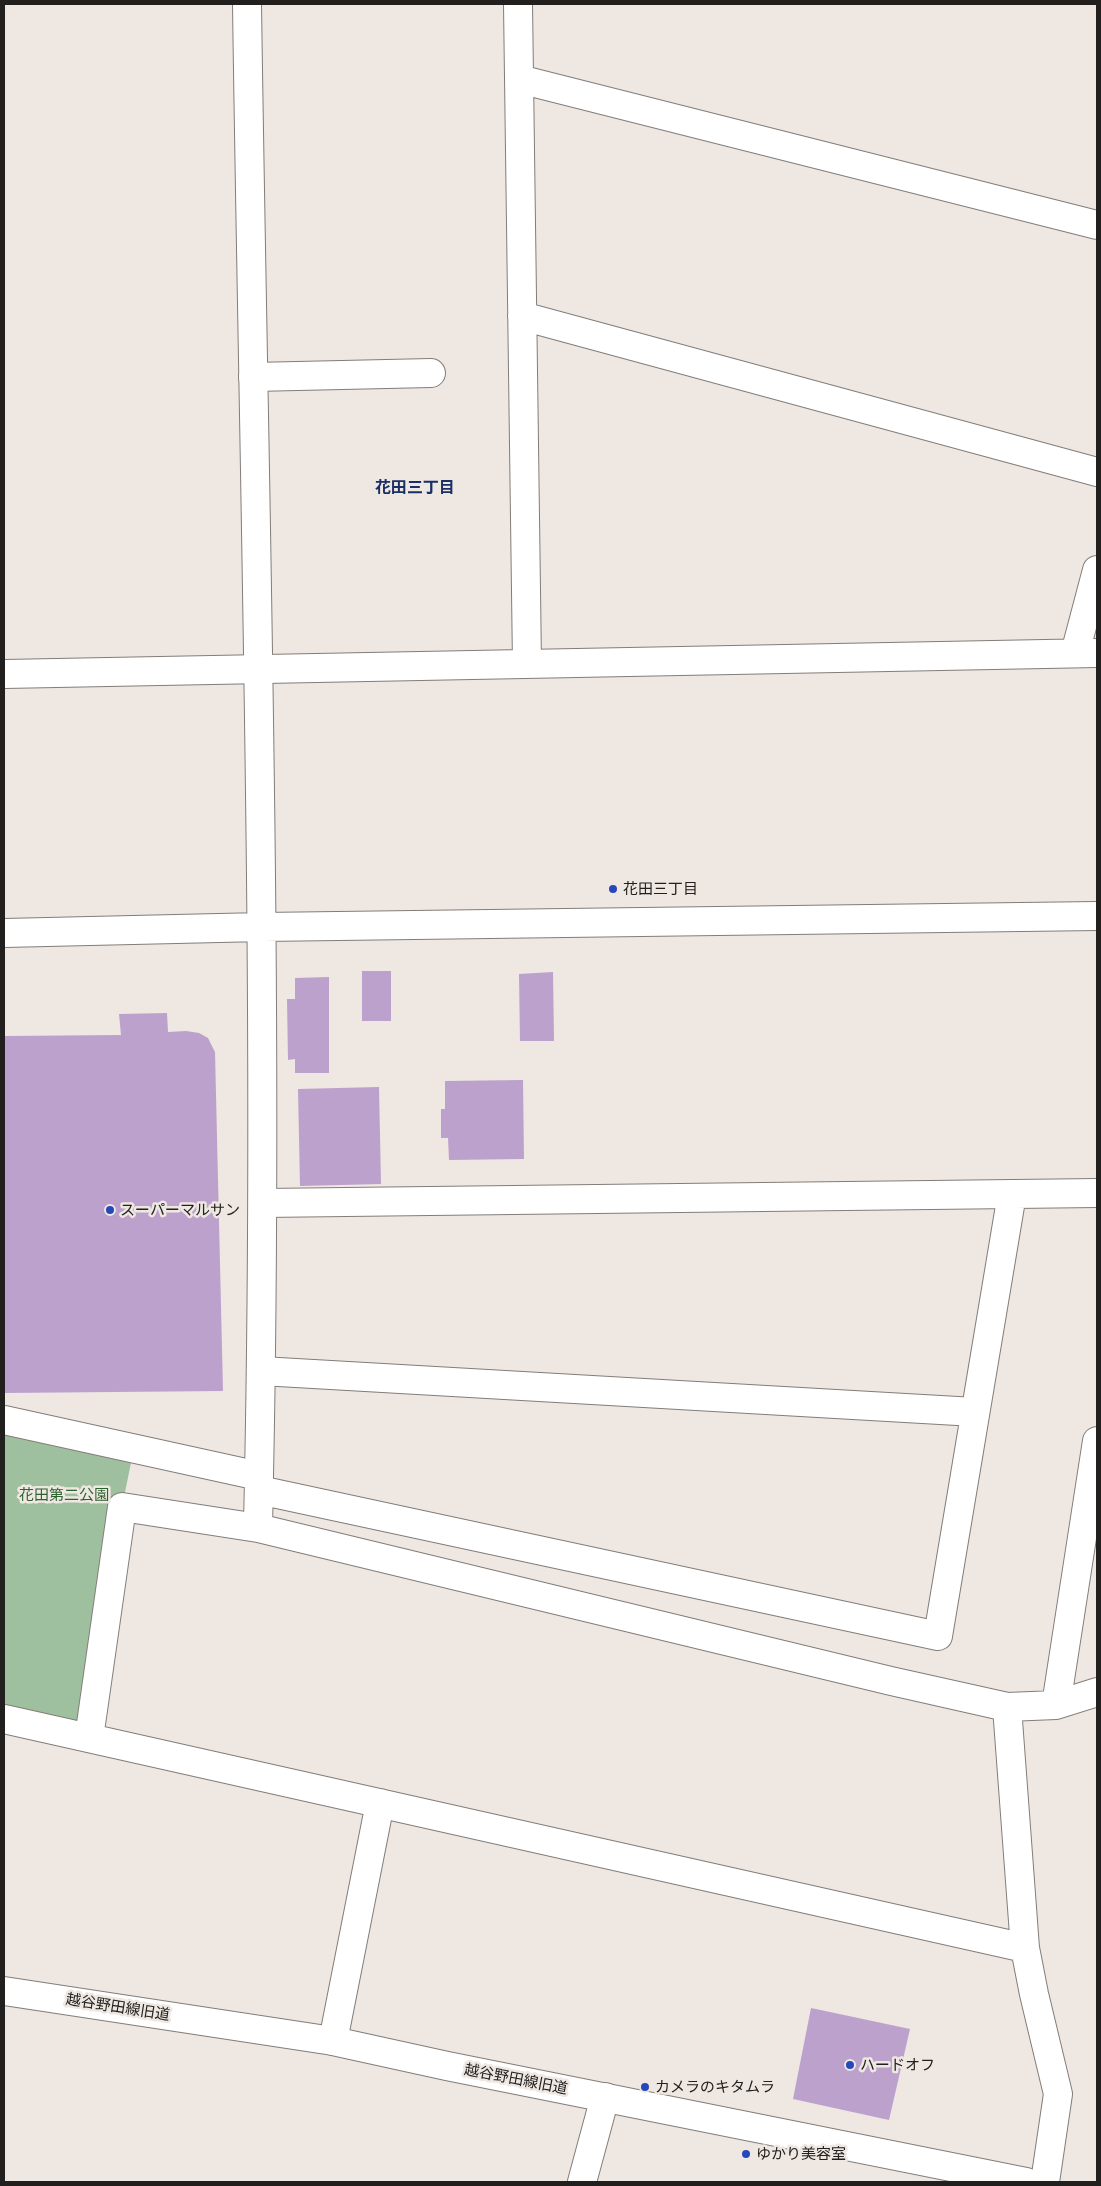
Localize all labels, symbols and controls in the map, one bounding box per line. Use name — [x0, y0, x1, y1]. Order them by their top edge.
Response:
district label: 花田三丁目 — [375, 478, 455, 498]
place label: 花田三丁目 — [623, 880, 698, 898]
marker: 花田三丁目 — [607, 883, 619, 895]
place label: スーパーマルサン — [120, 1201, 240, 1219]
marker: スーパーマルサン — [104, 1204, 116, 1216]
park label: 花田第二公園 — [19, 1486, 109, 1504]
street label: 越谷野田線旧道 — [65, 1990, 171, 2024]
place label: ハードオフ — [860, 2056, 935, 2074]
marker: ハードオフ — [844, 2059, 856, 2071]
street label: 越谷野田線旧道 — [463, 2060, 569, 2098]
place label: カメラのキタムラ — [655, 2078, 775, 2096]
marker: カメラのキタムラ — [639, 2081, 651, 2093]
place label: ゆかり美容室 — [756, 2145, 846, 2163]
marker: ゆかり美容室 — [740, 2148, 752, 2160]

